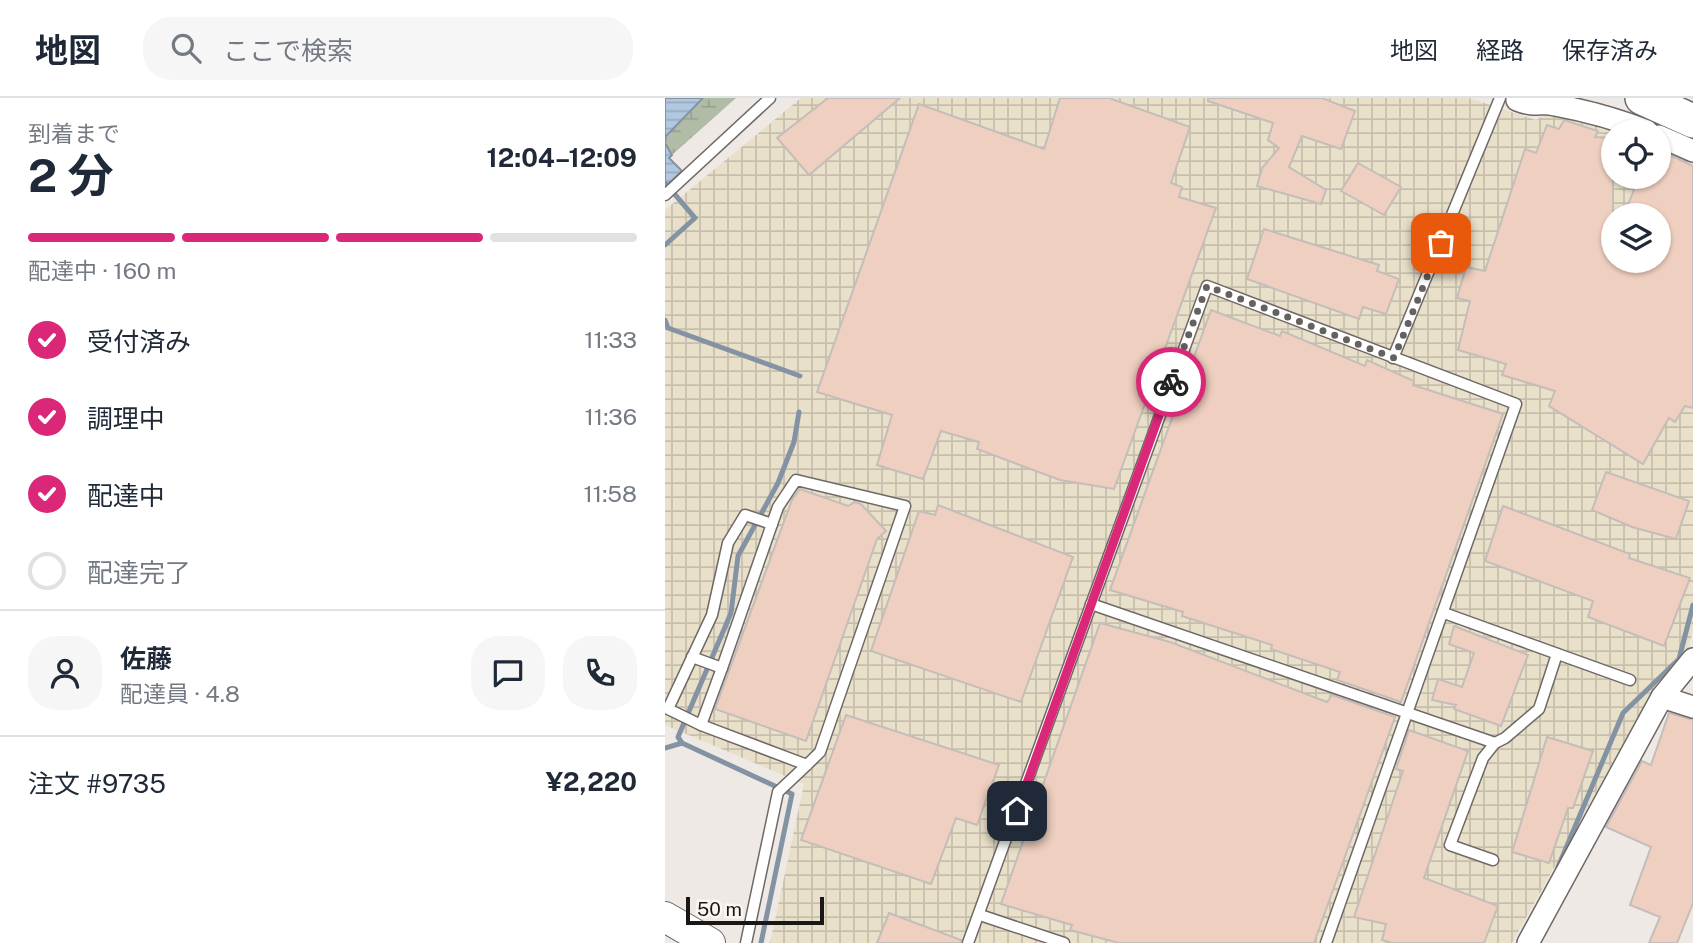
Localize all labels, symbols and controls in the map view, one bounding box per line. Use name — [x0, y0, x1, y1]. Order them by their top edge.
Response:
search box — [143, 17, 633, 80]
icon: search — [167, 29, 205, 67]
text: 地図 — [35, 31, 101, 69]
text: ここで検索 — [223, 35, 353, 66]
text: 地図 — [1390, 36, 1438, 64]
text: 経路 — [1476, 36, 1524, 64]
text: 保存済み — [1562, 36, 1658, 64]
map controls — [1601, 119, 1671, 273]
button: locate — [1601, 119, 1671, 189]
text: 到着まで — [28, 120, 120, 147]
text: 12:04–12:09 — [487, 142, 637, 173]
text: 2 分 — [28, 148, 114, 202]
button: layers — [1601, 203, 1671, 273]
pin — [1411, 213, 1471, 273]
icon: bag — [1422, 224, 1460, 262]
text: 配達中 · 160 m — [28, 257, 176, 284]
icon: check — [28, 321, 66, 359]
text: 受付済み — [87, 326, 191, 357]
text: 11:33 — [584, 326, 637, 353]
courier — [1136, 347, 1206, 417]
icon: bike — [1152, 363, 1190, 401]
icon: check — [28, 398, 66, 436]
text: 調理中 — [87, 403, 165, 434]
text: 11:36 — [584, 403, 637, 430]
icon: check — [28, 475, 66, 513]
text: 配達中 — [87, 480, 165, 511]
text: 11:58 — [583, 480, 637, 507]
text: 配達完了 — [87, 557, 191, 588]
button: person — [28, 636, 102, 710]
button: chat — [471, 636, 545, 710]
button: phone — [563, 636, 637, 710]
text: 佐藤 — [120, 643, 172, 674]
text: 配達員 · 4.8 — [120, 680, 240, 707]
text: ¥2,220 — [546, 766, 637, 797]
text: 注文 #9735 — [28, 768, 166, 799]
pin — [987, 781, 1047, 841]
icon: home — [998, 792, 1036, 830]
scale bar — [686, 894, 824, 926]
text: 50 m — [697, 898, 742, 920]

